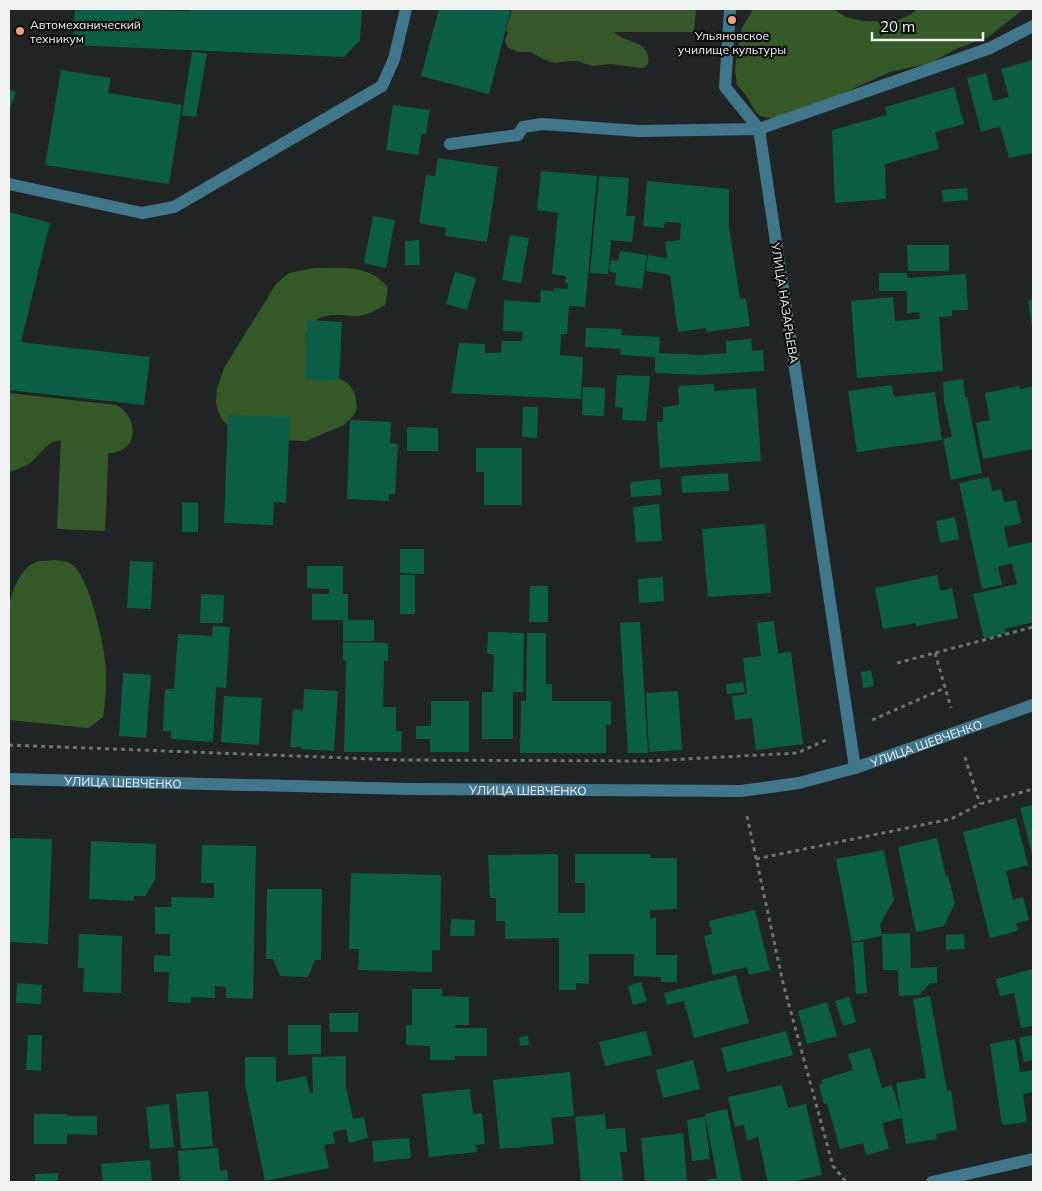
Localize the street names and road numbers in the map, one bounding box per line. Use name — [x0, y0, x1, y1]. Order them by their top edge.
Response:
street label: УЛИЦА НАЗАРЬЕВА — [768, 241, 802, 365]
street label: УЛИЦА ШЕВЧЕНКО — [867, 716, 984, 770]
street label: УЛИЦА ШЕВЧЕНКО — [63, 773, 182, 791]
street label: УЛИЦА ШЕВЧЕНКО — [468, 782, 587, 798]

